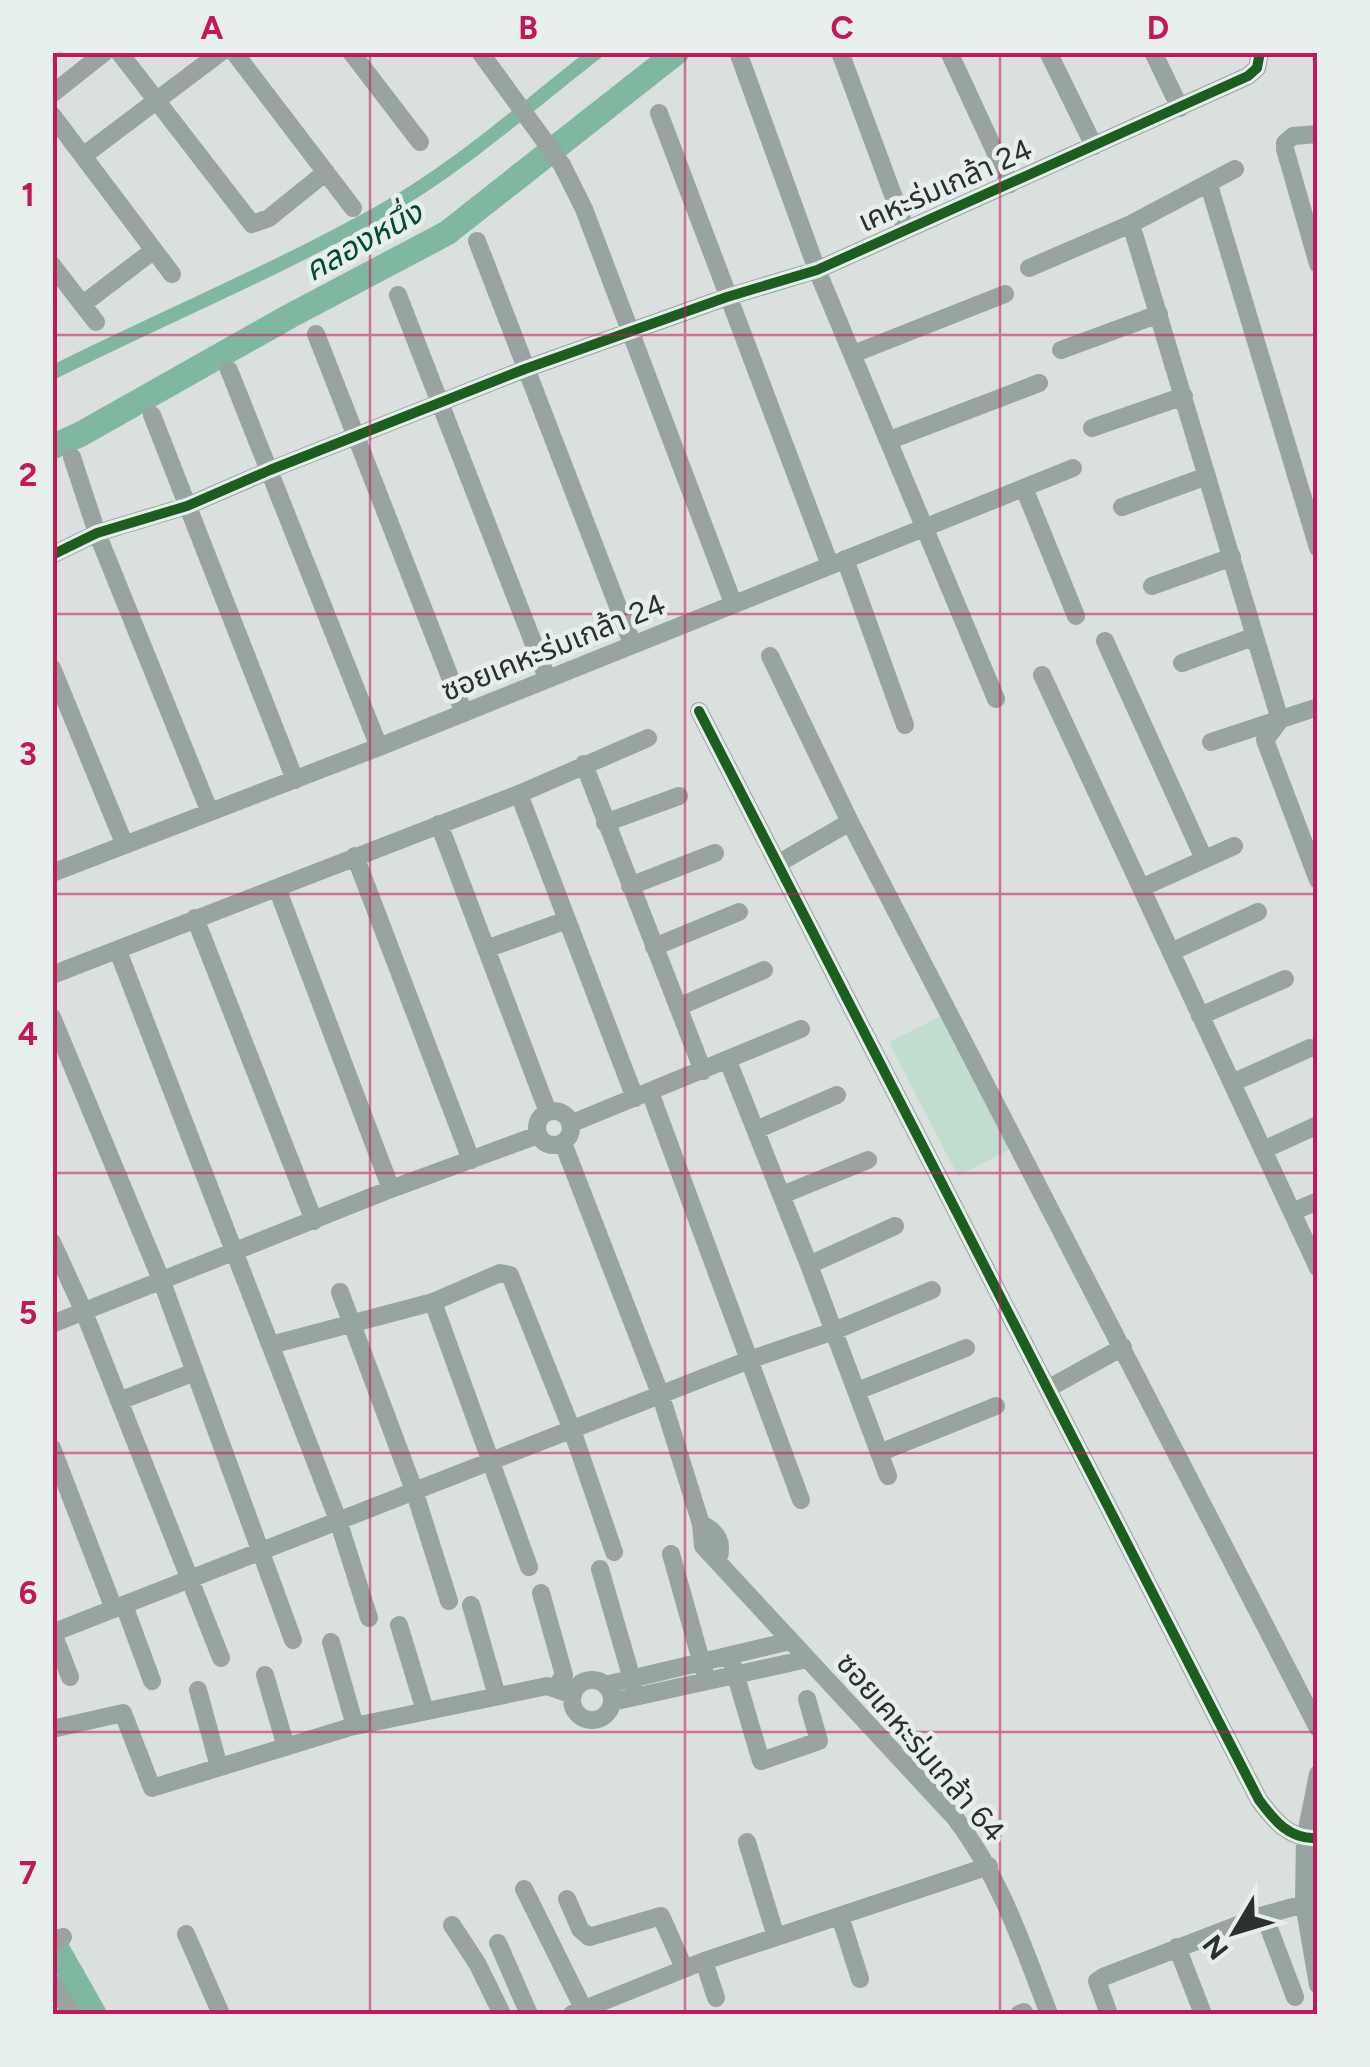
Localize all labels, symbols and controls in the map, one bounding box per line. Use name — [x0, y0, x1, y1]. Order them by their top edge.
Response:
text: A — [201, 9, 224, 47]
text: B — [518, 9, 538, 47]
text: C — [830, 9, 854, 47]
text: D — [1147, 9, 1169, 47]
street label: เคหะร่มเกล้า 24 — [852, 130, 1038, 240]
text: 1 — [21, 176, 35, 214]
water label: คลองหนึ่ง — [296, 190, 430, 289]
text: 2 — [19, 456, 37, 494]
street label: ซอยเคหะร่มเกล้า 24 — [436, 585, 670, 709]
text: 3 — [19, 735, 37, 773]
text: 4 — [18, 1015, 38, 1053]
text: 5 — [19, 1294, 37, 1332]
text: 6 — [19, 1574, 37, 1612]
street label: ซอยเคหะร่มเกล้า 64 — [829, 1645, 1013, 1849]
text: 7 — [19, 1854, 37, 1892]
north arrow — [1185, 1882, 1285, 1982]
text: N — [1195, 1928, 1235, 1966]

